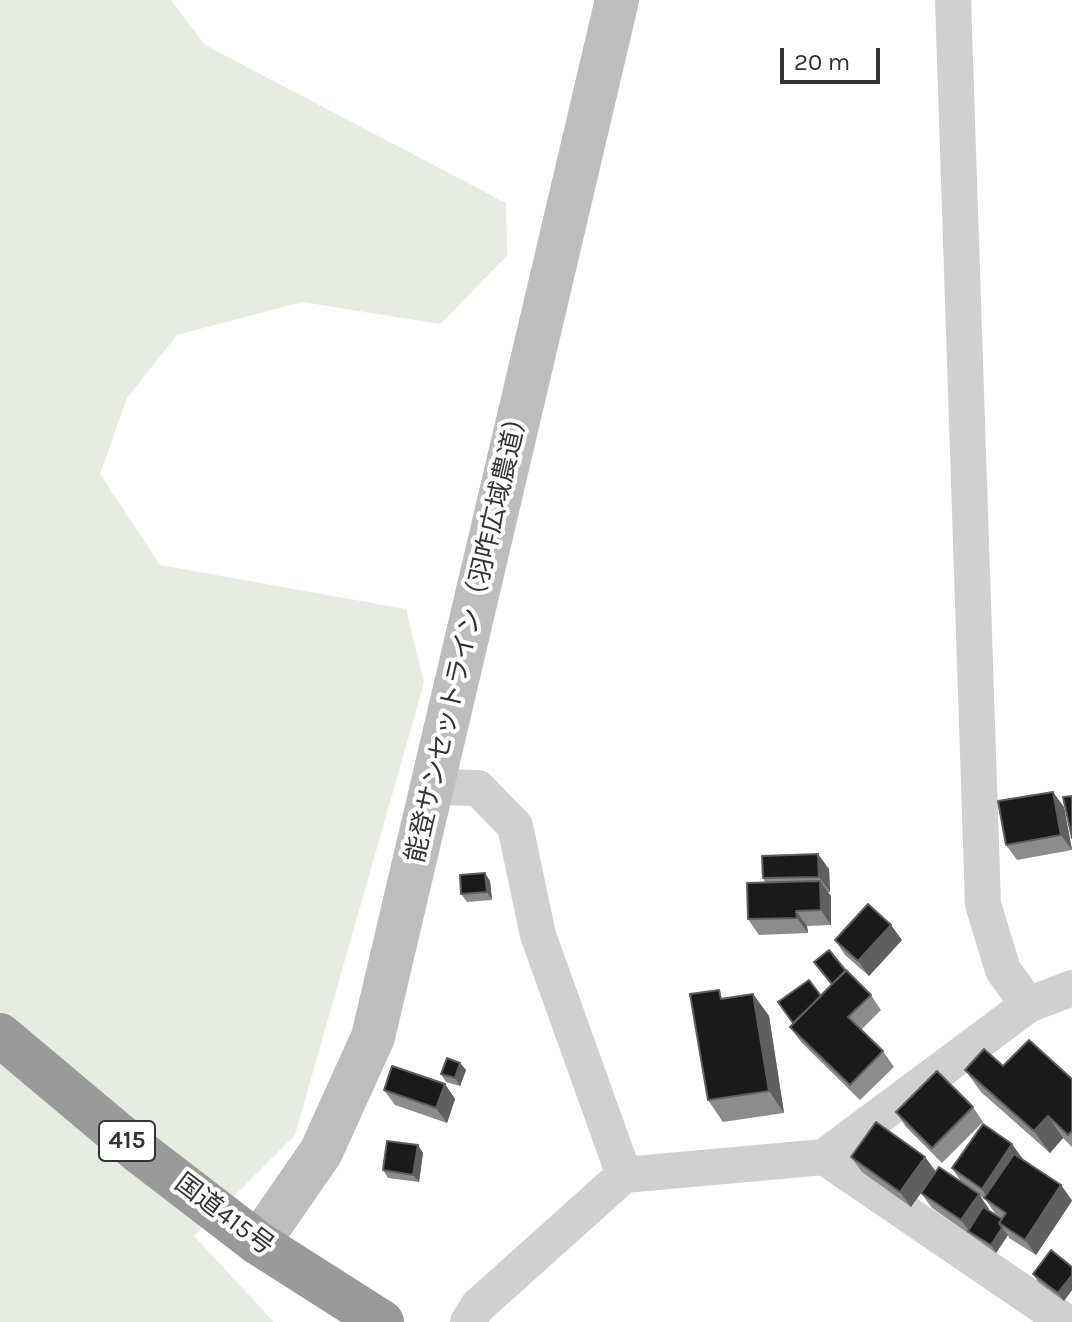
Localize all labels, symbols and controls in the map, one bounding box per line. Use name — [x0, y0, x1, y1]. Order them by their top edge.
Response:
scale bar — [784, 32, 884, 82]
text: 20 m — [794, 48, 850, 76]
street label: 能登サンセットライン（羽咋広域農道） — [400, 402, 536, 866]
road number: 415 — [99, 1121, 155, 1161]
street label: 国道415号 — [168, 1168, 280, 1262]

